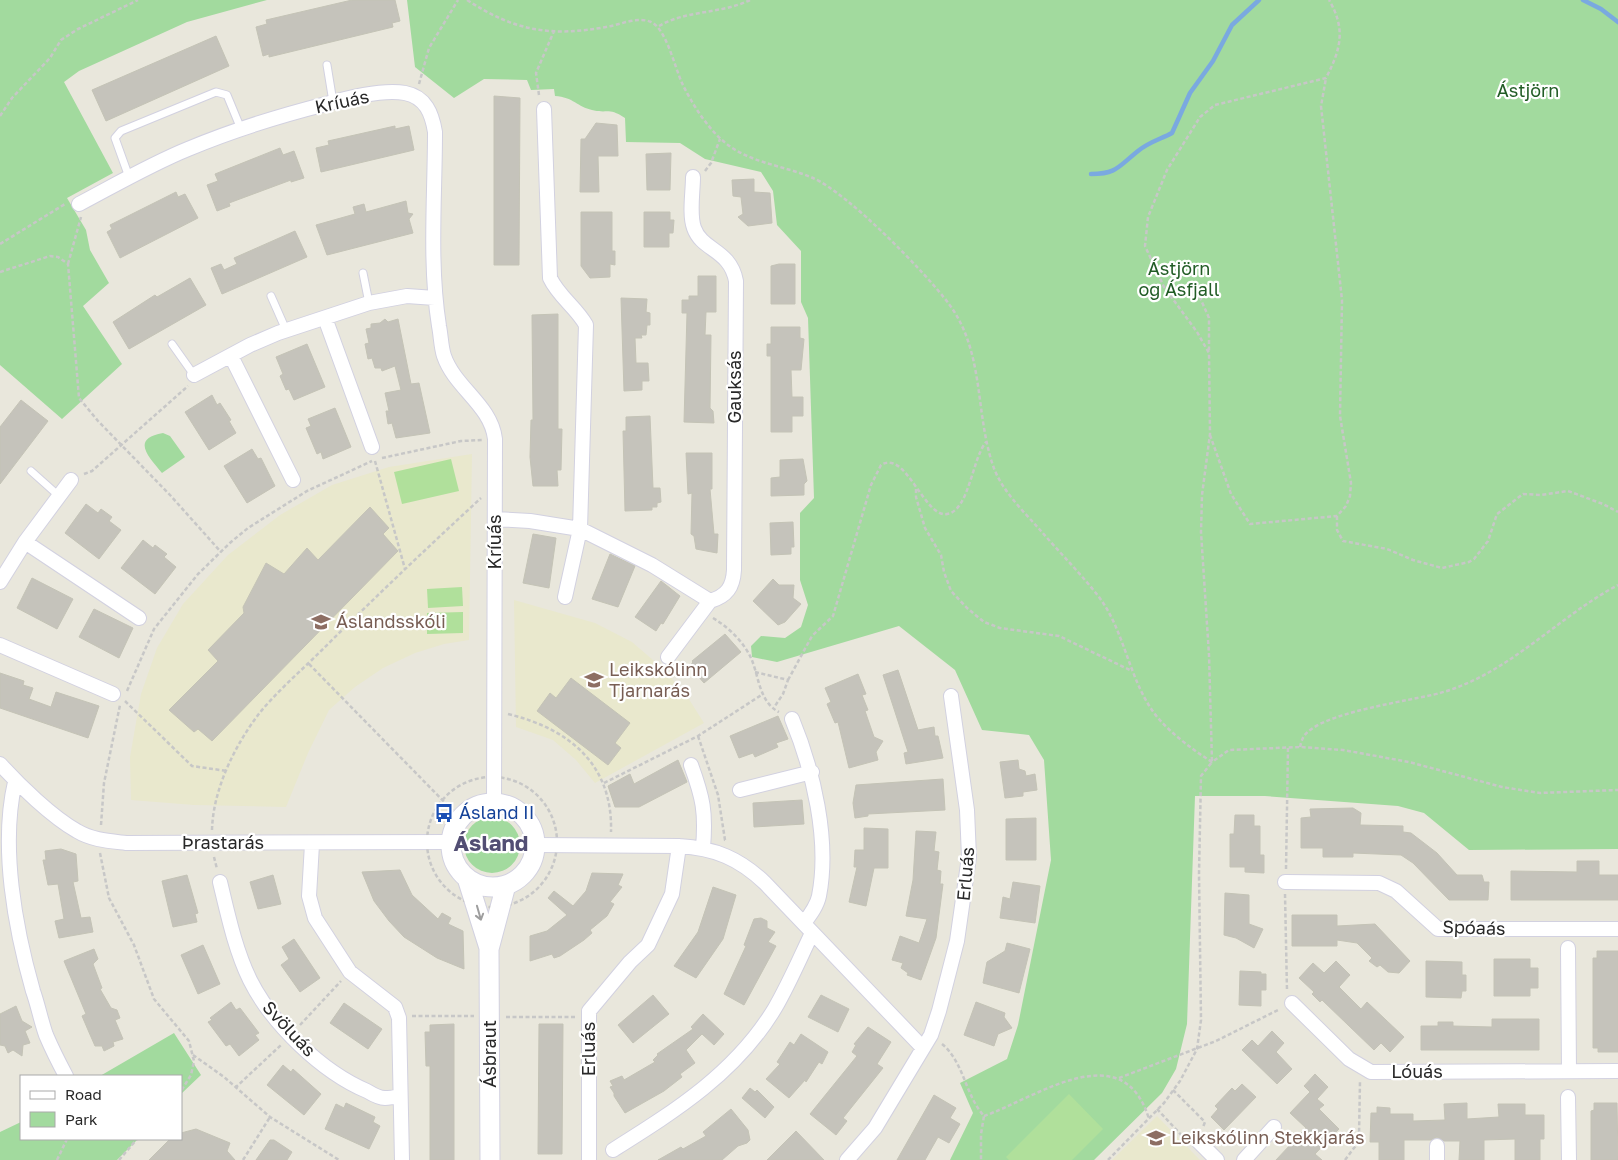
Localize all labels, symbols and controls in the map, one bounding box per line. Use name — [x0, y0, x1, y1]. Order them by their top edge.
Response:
park label: Ástjörn — [1497, 79, 1559, 101]
street label: Kríuás — [313, 85, 371, 117]
park label: Ástjörn og Ásfjall — [1139, 257, 1220, 300]
street label: Gauksás — [723, 350, 745, 424]
street label: Kríuás — [483, 515, 505, 569]
place label: Áslandsskóli — [336, 610, 446, 632]
school or university icon: Áslandsskóli — [310, 611, 332, 633]
place label: Leikskólinn Tjarnarás — [609, 658, 707, 701]
school or university icon: Leikskólinn Tjarnarás — [583, 669, 605, 691]
place label: Ásland II — [459, 801, 534, 823]
bus stop icon: Ásland II — [433, 802, 455, 824]
district label: Ásland — [454, 829, 528, 856]
street label: Þrastarás — [182, 831, 264, 853]
street label: Erluás — [952, 846, 978, 902]
one-way arrow — [475, 905, 485, 921]
street label: Spóaás — [1442, 915, 1506, 939]
street label: Svöluás — [258, 996, 321, 1061]
street label: Ásbraut — [478, 1020, 500, 1088]
street label: Erluás — [577, 1022, 599, 1076]
street label: Lóuás — [1391, 1060, 1443, 1082]
legend — [20, 1075, 182, 1140]
text: Road — [65, 1085, 102, 1103]
text: Park — [65, 1110, 98, 1128]
place label: Leikskólinn Stekkjarás — [1171, 1126, 1365, 1148]
school or university icon: Leikskólinn Stekkjarás — [1145, 1127, 1167, 1149]

